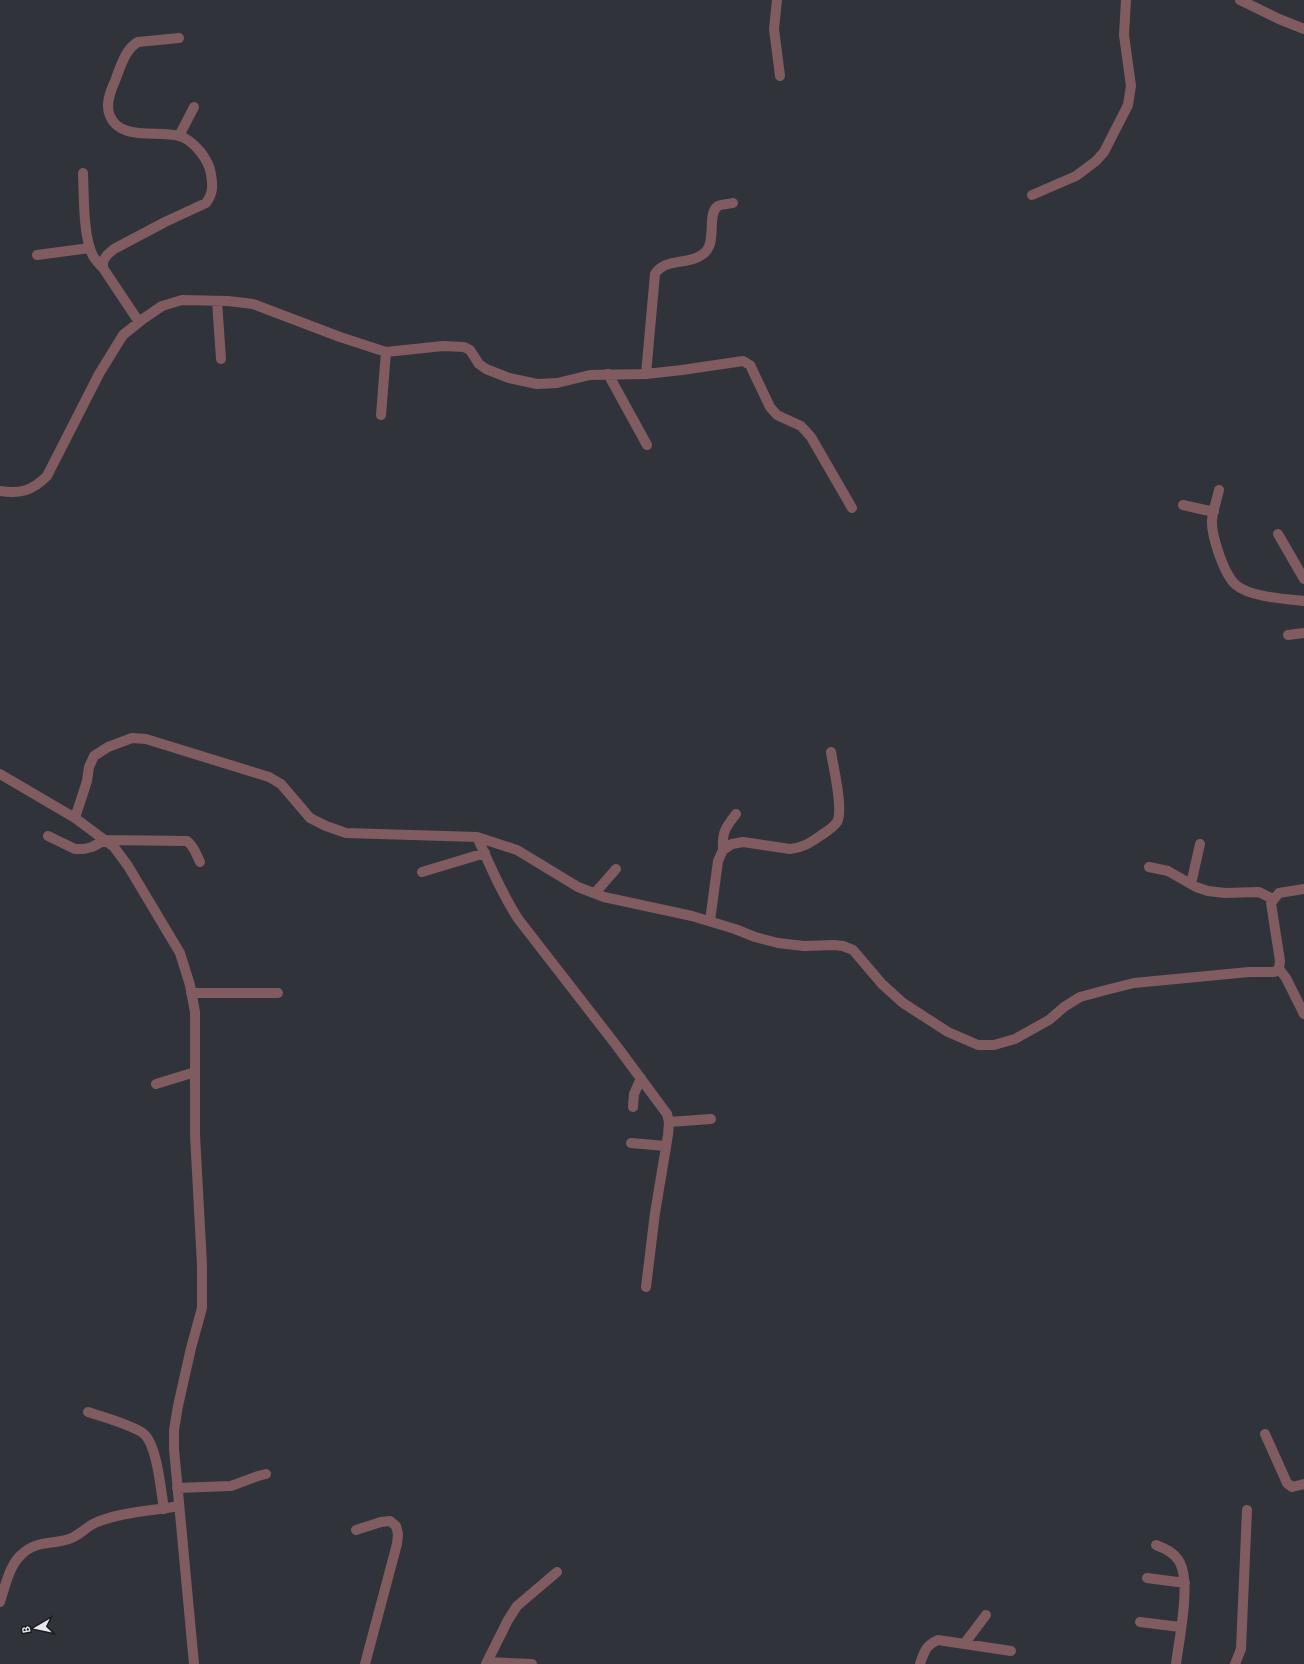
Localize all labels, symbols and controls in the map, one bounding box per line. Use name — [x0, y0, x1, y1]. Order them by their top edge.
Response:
north arrow — [16, 1608, 56, 1648]
text: B — [19, 1625, 34, 1634]

